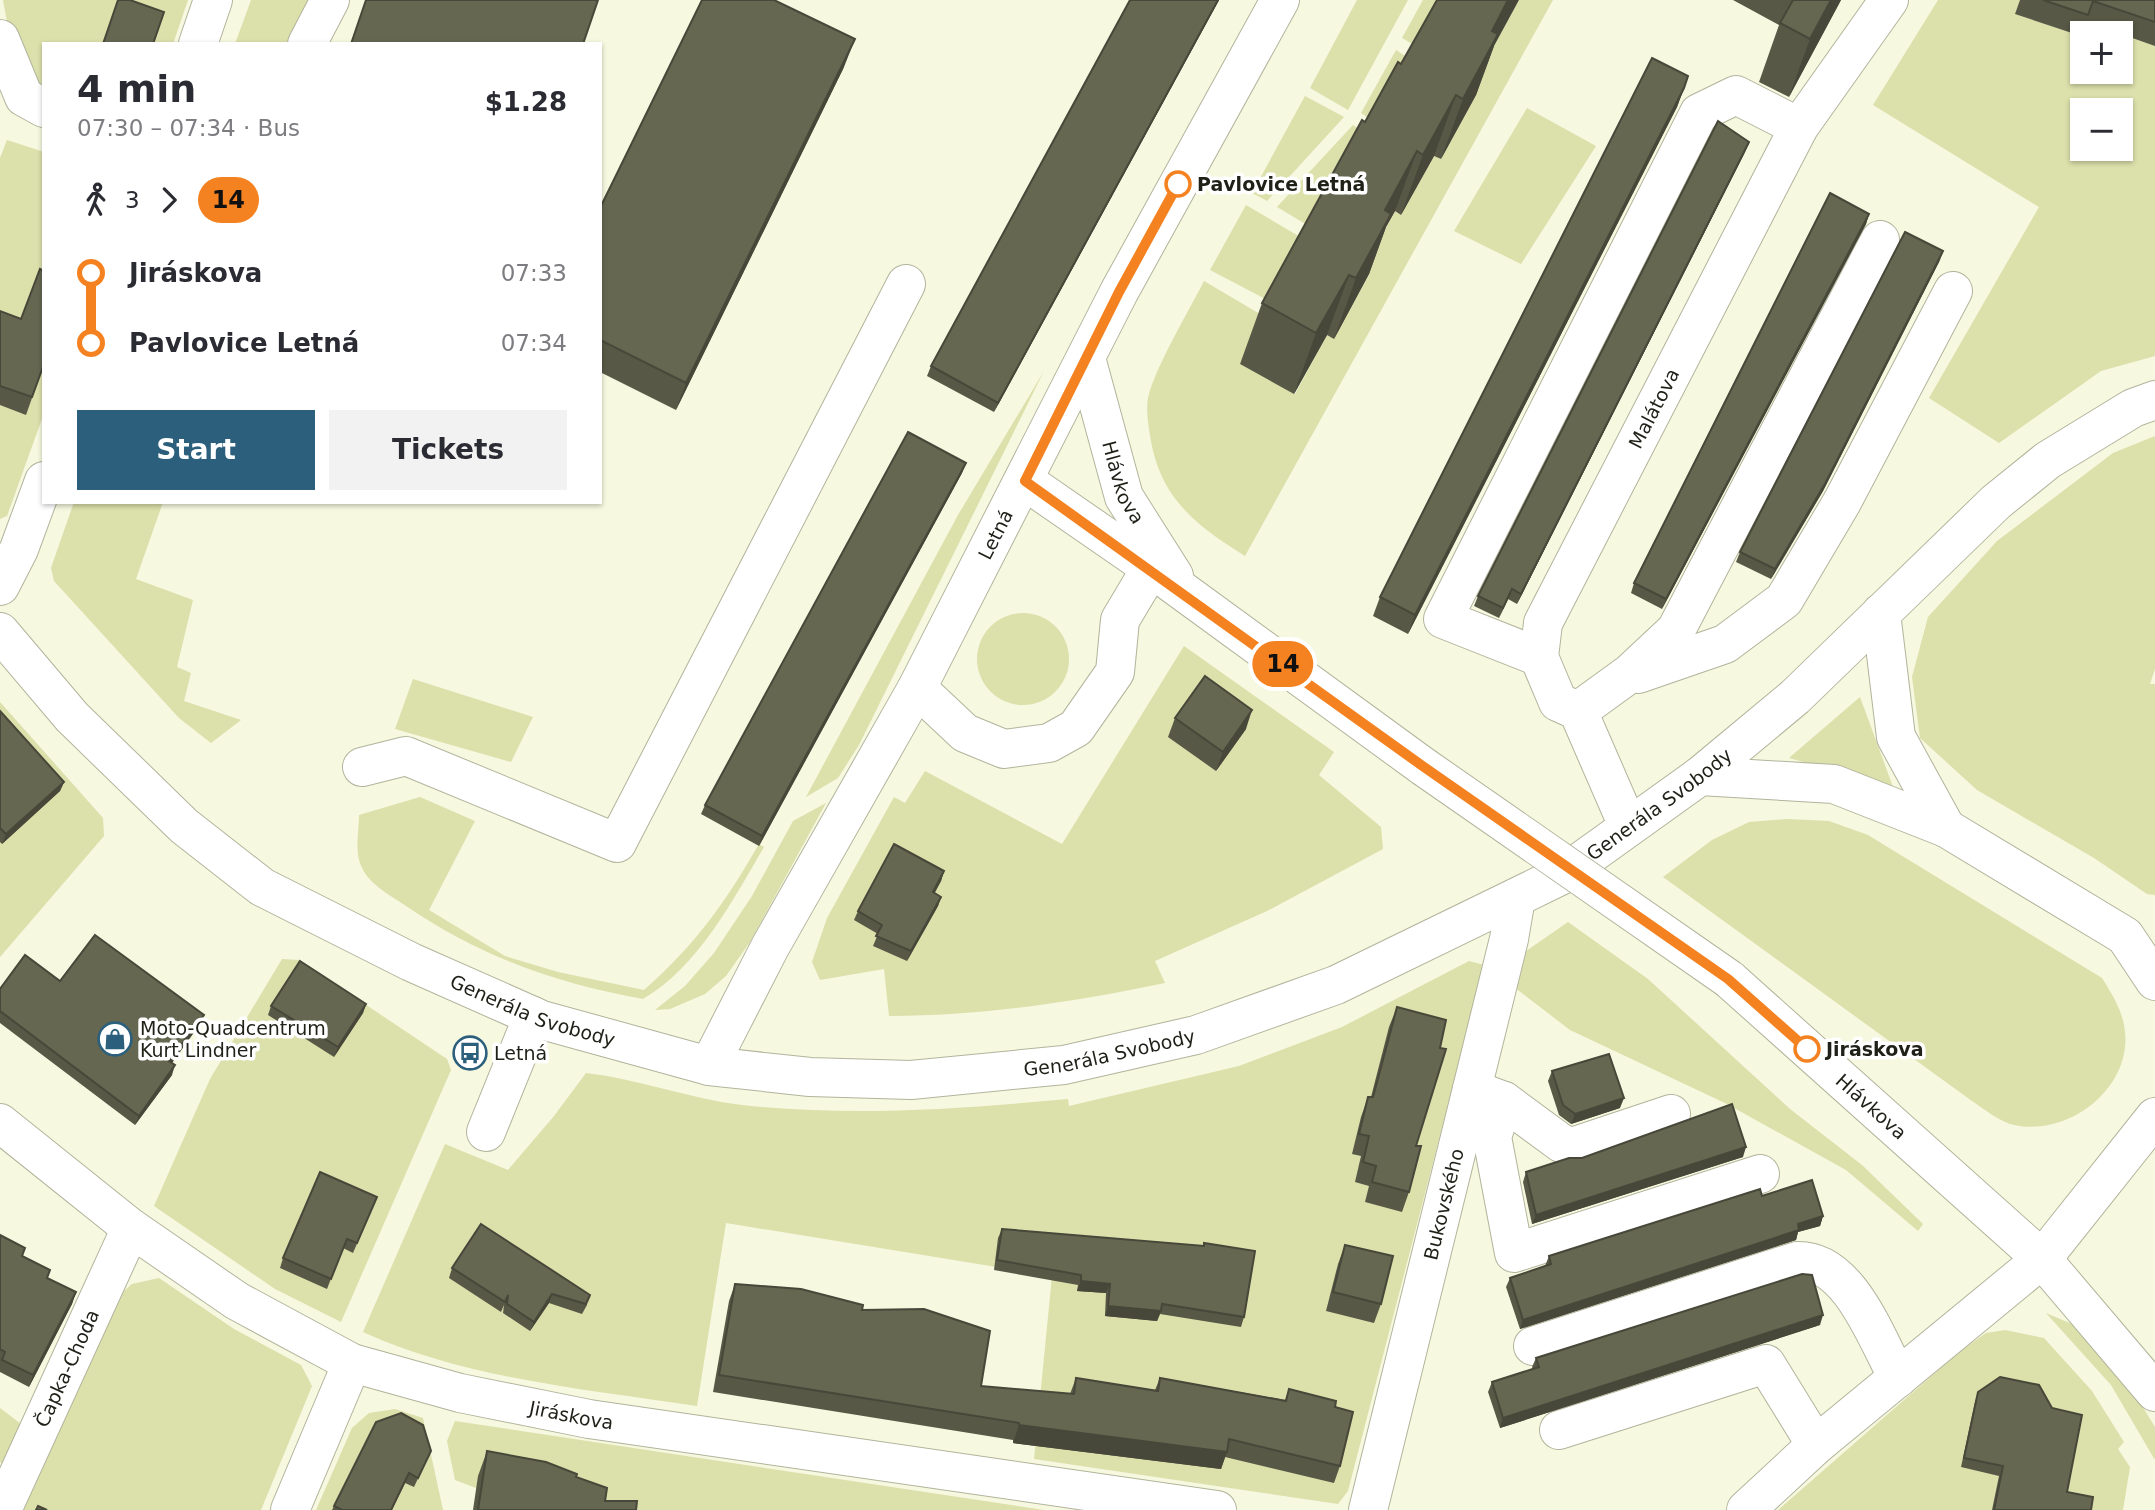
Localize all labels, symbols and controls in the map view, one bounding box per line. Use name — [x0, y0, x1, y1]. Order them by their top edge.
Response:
map controls — [2070, 21, 2133, 161]
button: + — [2070, 21, 2133, 84]
text: 4 min — [77, 67, 196, 111]
text: $1.28 — [485, 87, 567, 117]
button: − — [2070, 98, 2133, 161]
text: 07:30 – 07:34 · Bus — [77, 115, 300, 141]
marker: Pavlovice Letná — [1165, 171, 1191, 197]
place label: Pavlovice Letná — [1197, 173, 1365, 195]
icon: walk — [77, 181, 115, 219]
icon: forward — [150, 181, 188, 219]
text: 14 — [212, 186, 245, 214]
text: 3 — [125, 187, 140, 213]
text: Jiráskova — [129, 258, 262, 288]
text: 07:33 — [501, 260, 567, 286]
text: Pavlovice Letná — [129, 328, 359, 358]
text: 07:34 — [501, 330, 567, 356]
street label: Malátova — [1624, 365, 1684, 452]
button: Start — [77, 410, 315, 490]
button: Tickets — [329, 410, 567, 490]
street label: Hlávkova — [1098, 438, 1149, 528]
street label: Letná — [974, 506, 1017, 563]
line badge: 14 — [1252, 641, 1314, 687]
text: 14 — [1266, 650, 1300, 678]
street label: Generála Svobody — [1582, 743, 1736, 865]
street label: Generála Svobody — [447, 970, 618, 1051]
place label: Moto-Quadcentrum Kurt Lindner — [140, 1017, 326, 1061]
shop icon: Moto-Quadcentrum Kurt Lindner — [96, 1020, 134, 1058]
street label: Generála Svobody — [1022, 1025, 1197, 1080]
bus stop icon: Letná — [451, 1034, 489, 1072]
marker: Jiráskova — [1794, 1036, 1820, 1062]
place label: Jiráskova — [1824, 1038, 1923, 1060]
place label: Letná — [494, 1042, 547, 1064]
street label: Hlávkova — [1831, 1069, 1911, 1144]
street label: Bukovského — [1419, 1146, 1468, 1262]
street label: Čapka-Choda — [30, 1306, 103, 1430]
street label: Jiráskova — [527, 1396, 615, 1433]

